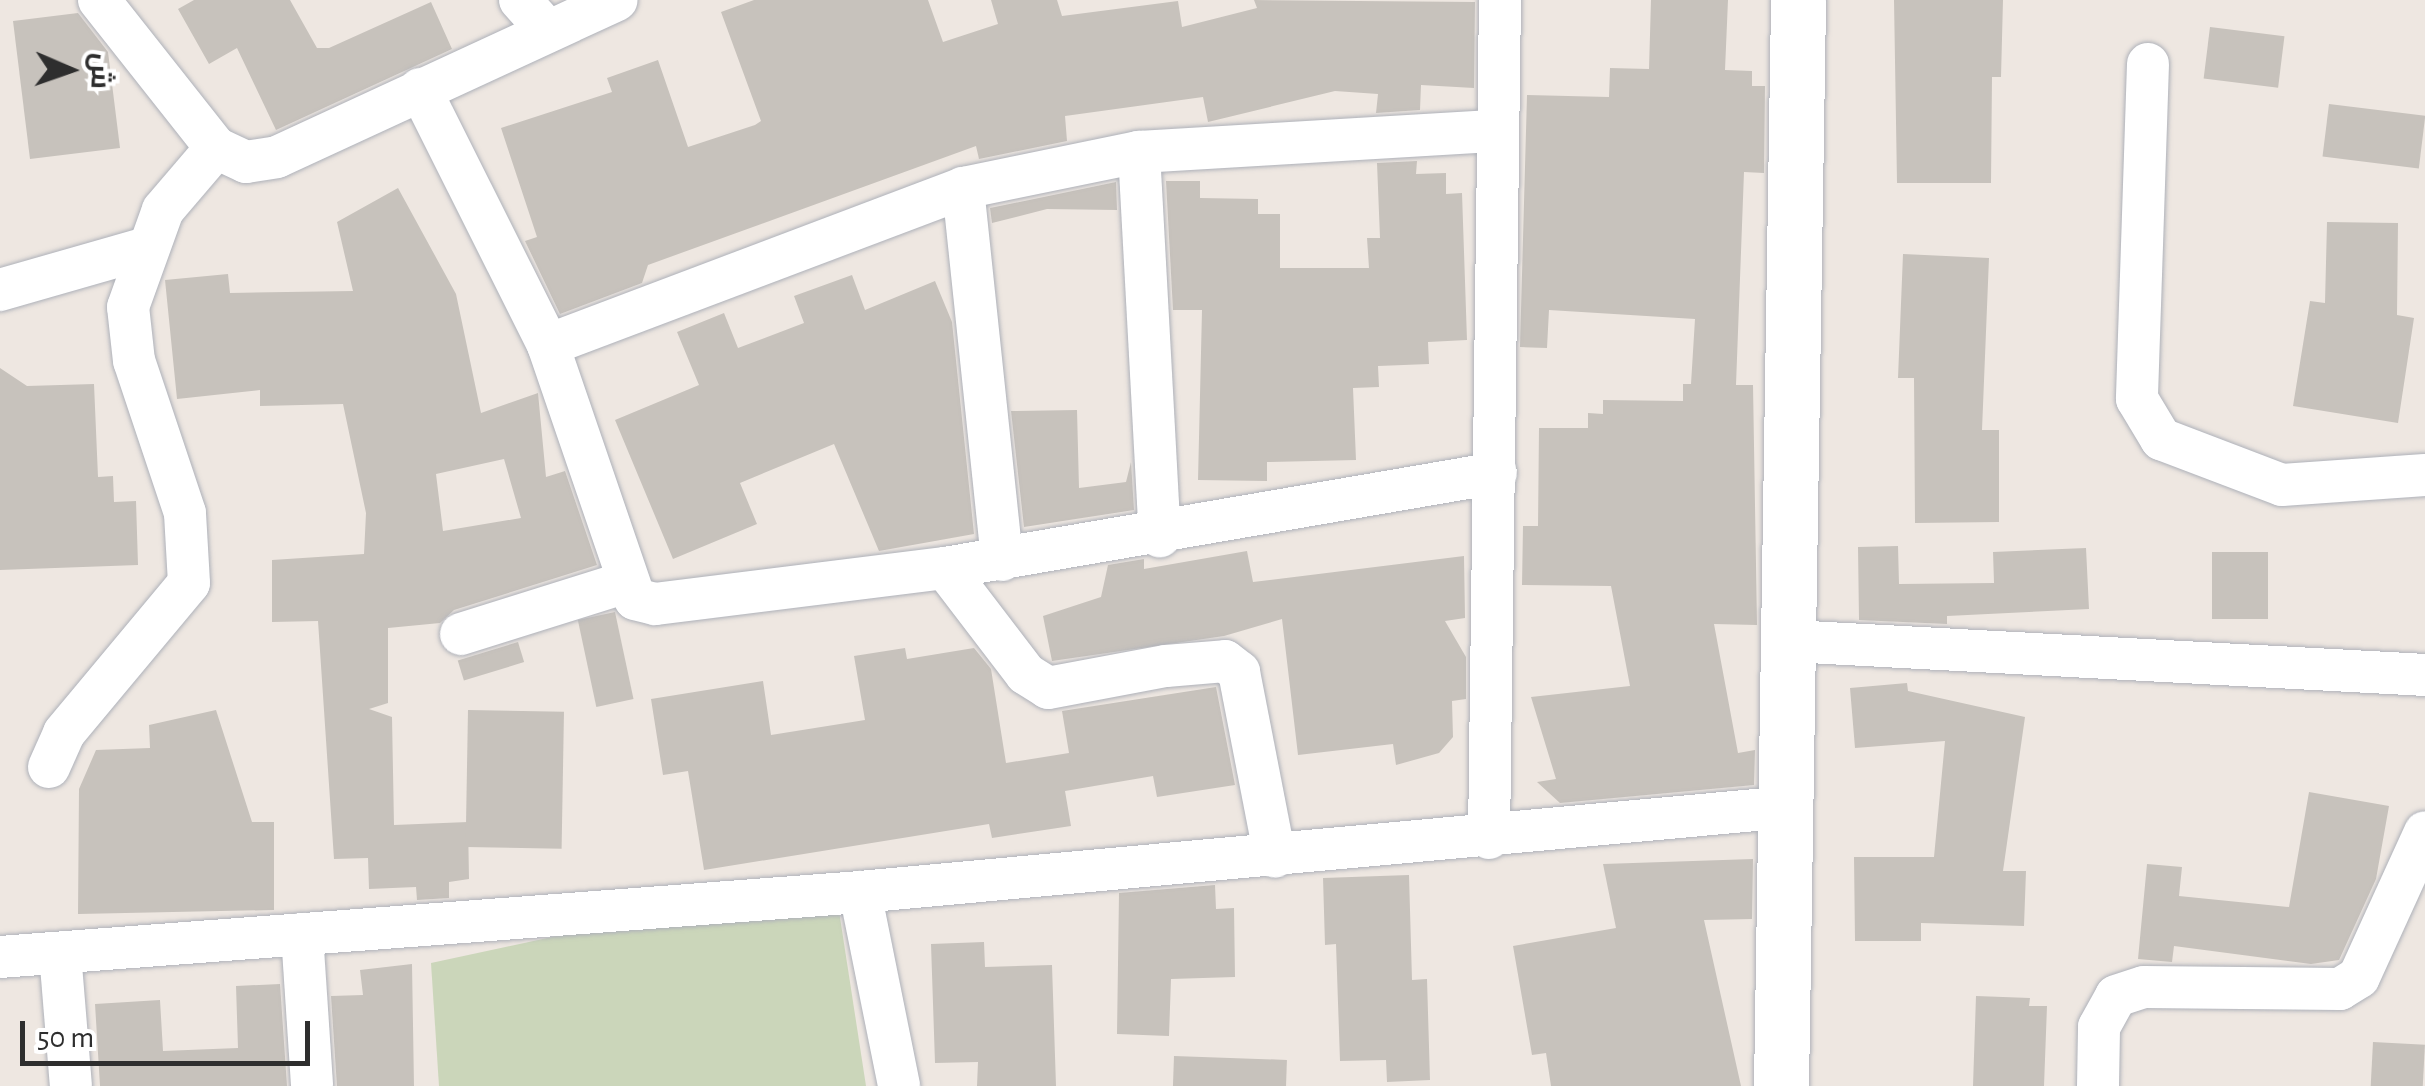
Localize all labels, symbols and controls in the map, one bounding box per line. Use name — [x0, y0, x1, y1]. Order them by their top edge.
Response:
north arrow — [20, 20, 120, 120]
text: ش — [85, 53, 115, 89]
scale bar — [25, 1001, 315, 1063]
text: 50 m — [37, 1023, 94, 1053]

